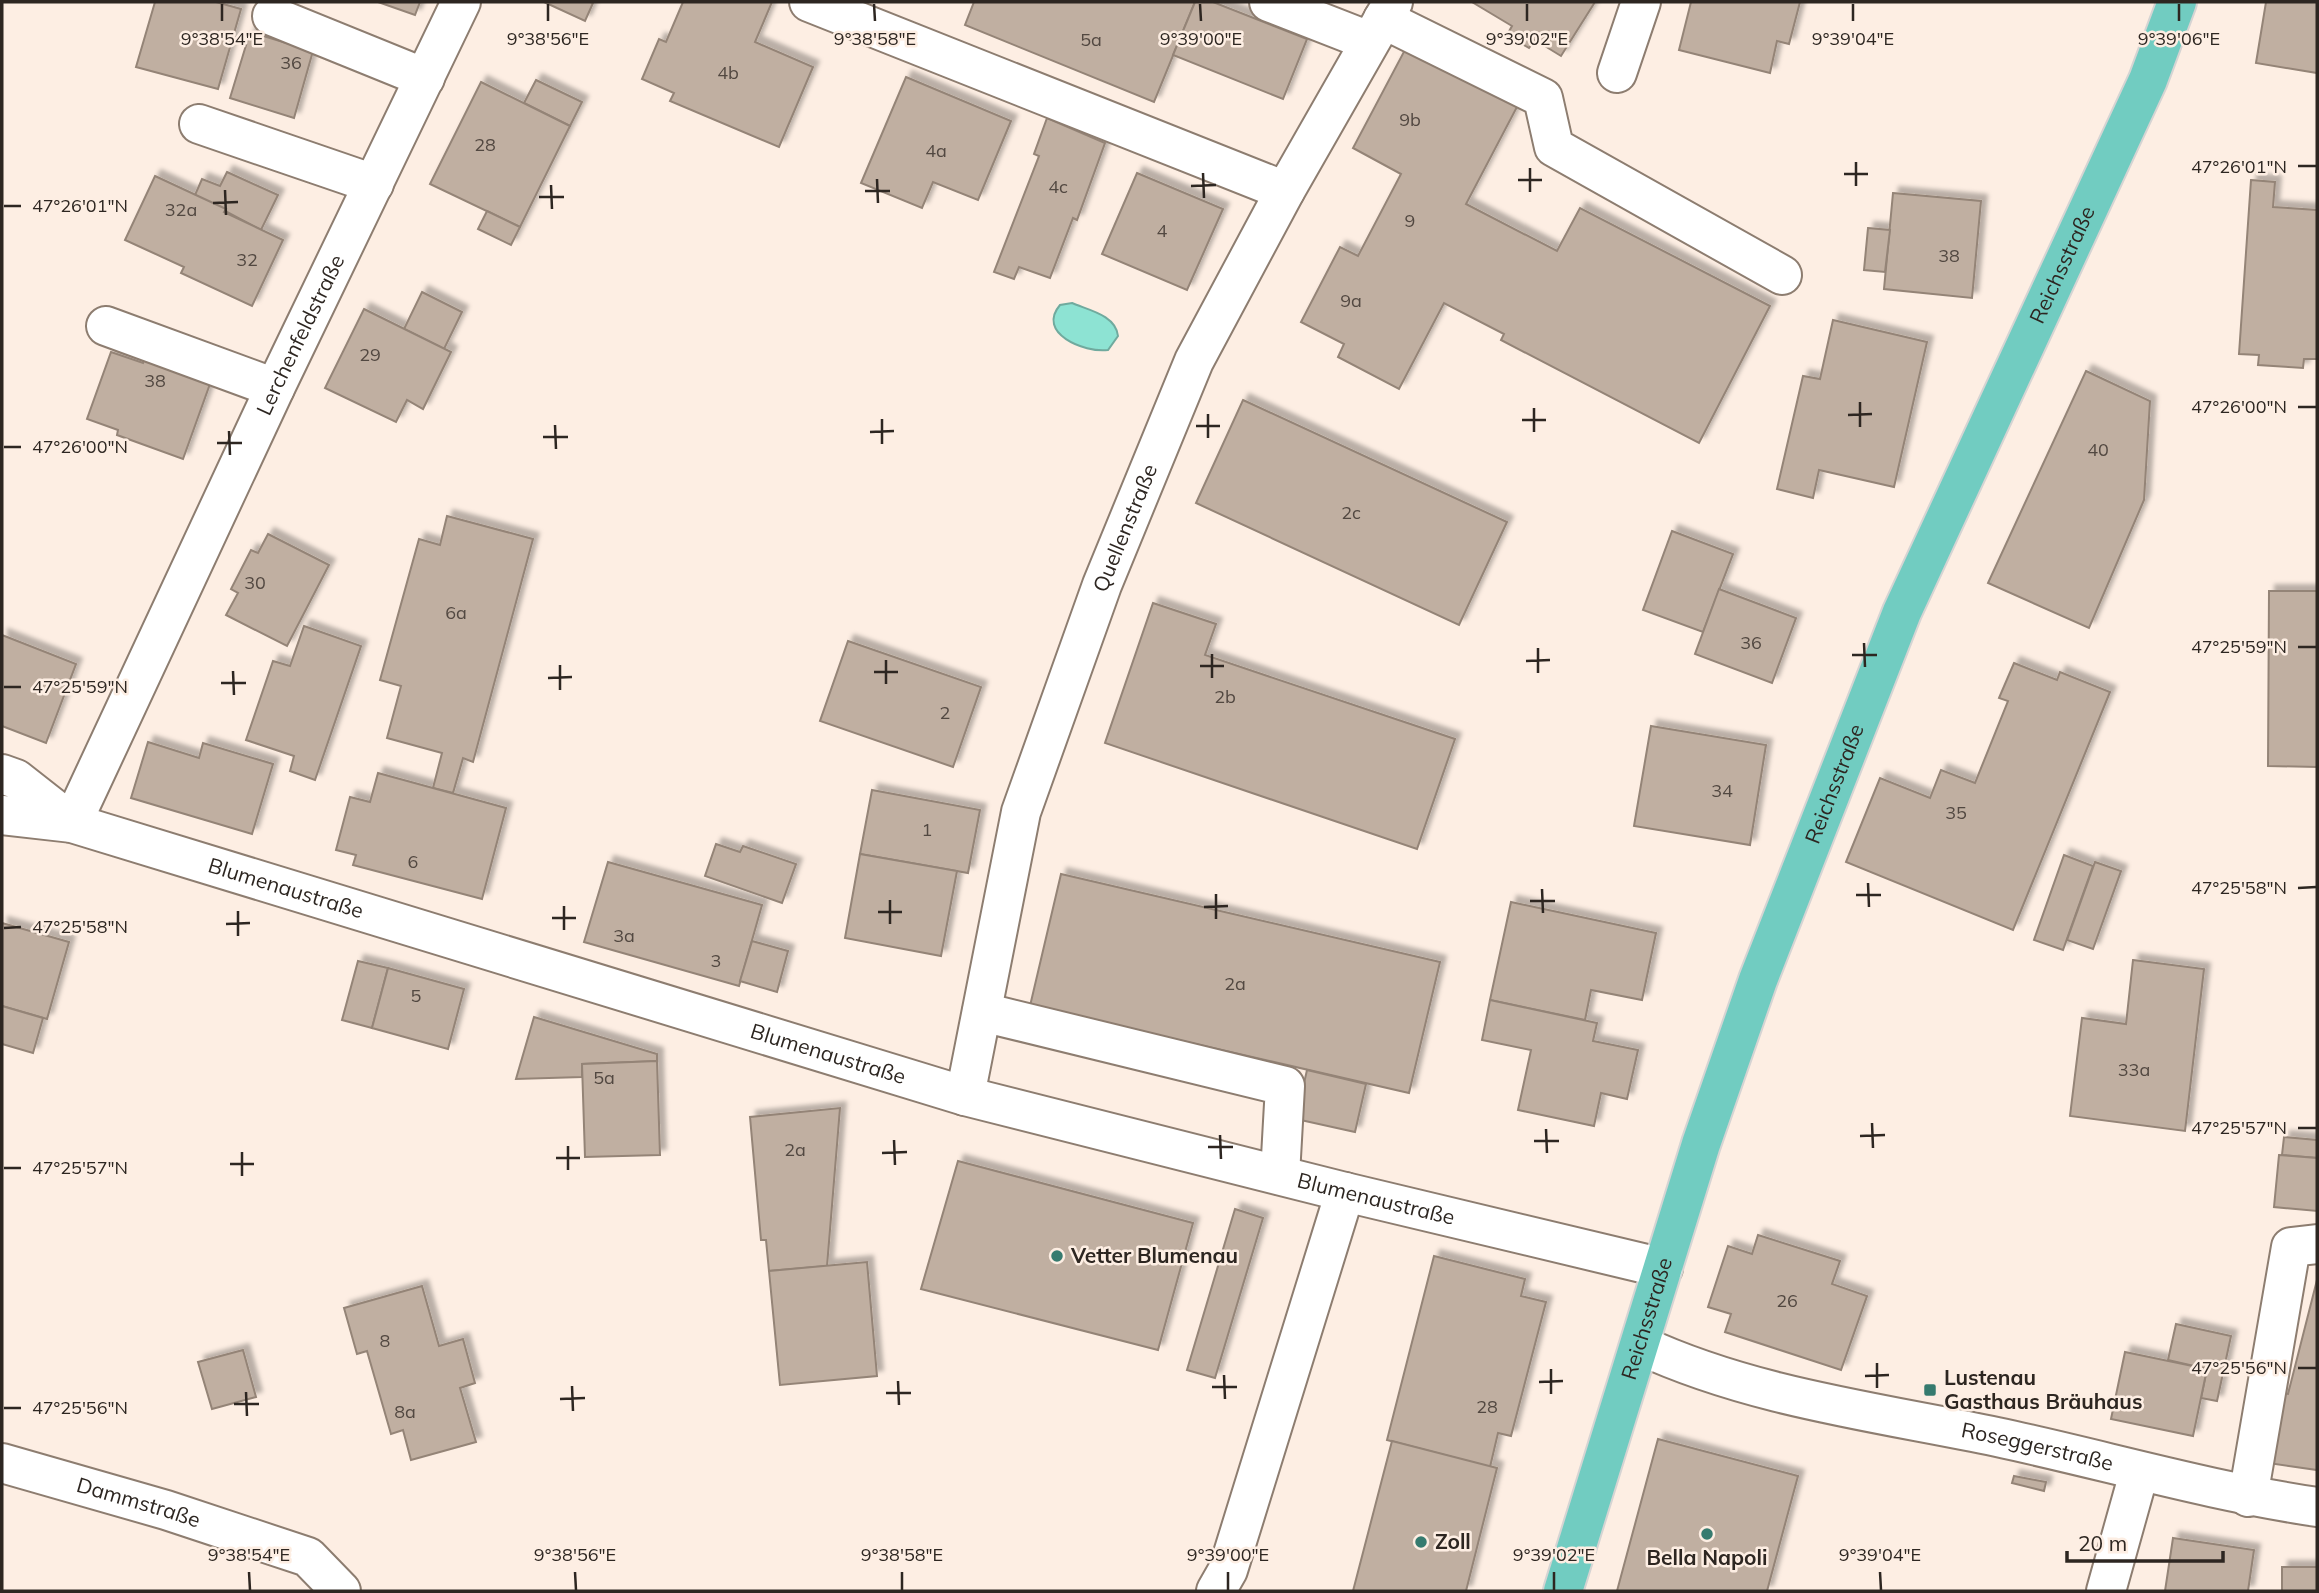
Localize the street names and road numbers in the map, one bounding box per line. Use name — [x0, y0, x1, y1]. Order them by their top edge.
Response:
street label: Reichsstraße — [2023, 202, 2100, 327]
street label: Lerchenfeldstraße — [250, 250, 349, 419]
street label: Quellenstraße — [1087, 460, 1162, 596]
street label: Reichsstraße — [1799, 720, 1869, 847]
street label: Blumenaustraße — [205, 851, 367, 923]
street label: Blumenaustraße — [748, 1017, 909, 1089]
street label: Blumenaustraße — [1295, 1167, 1457, 1230]
street label: Reichsstraße — [1615, 1254, 1677, 1383]
street label: Roseggerstraße — [1959, 1416, 2116, 1476]
street label: Dammstraße — [74, 1471, 204, 1532]

